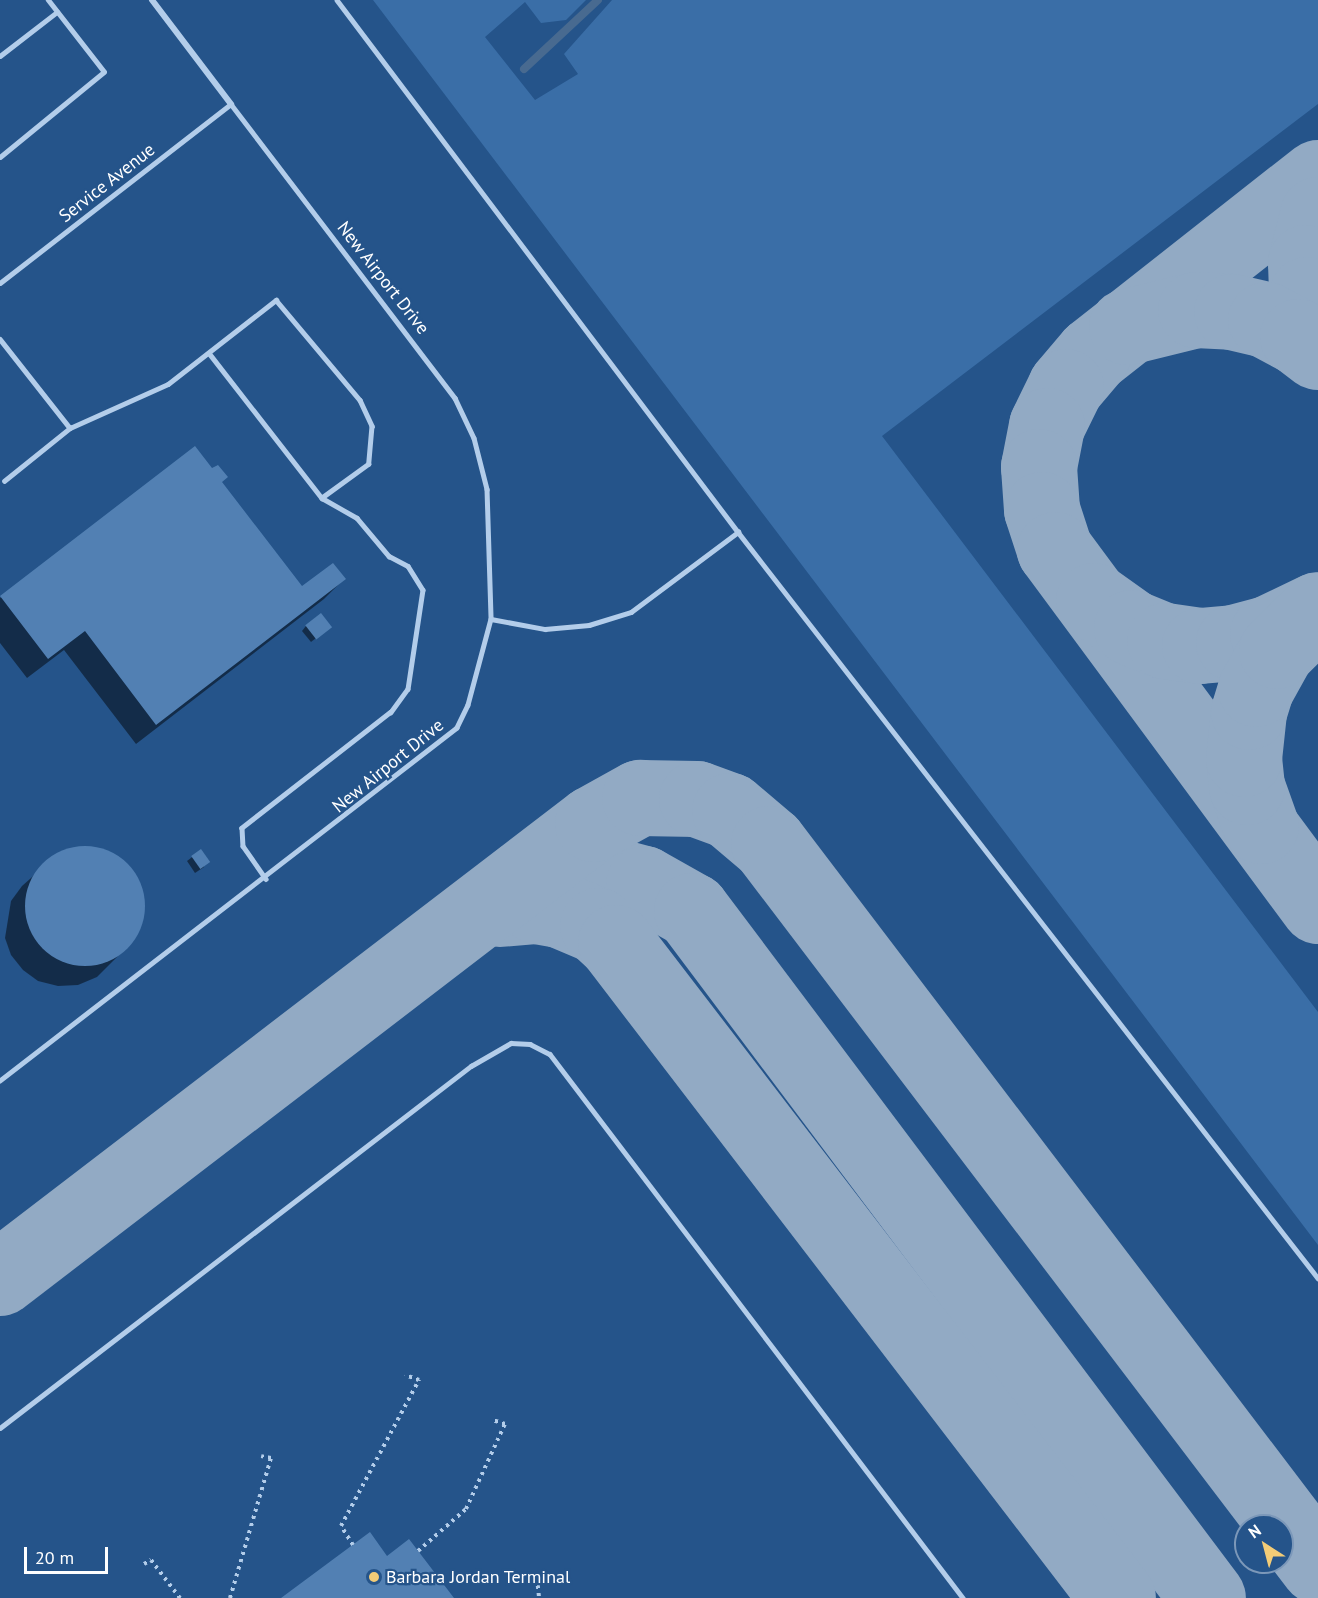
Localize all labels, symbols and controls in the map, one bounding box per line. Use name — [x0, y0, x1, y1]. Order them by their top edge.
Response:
street label: Service Avenue — [55, 139, 159, 227]
street label: New Airport Drive — [332, 217, 434, 339]
street label: New Airport Drive — [328, 714, 448, 818]
north arrow — [1234, 1514, 1294, 1574]
text: N — [1244, 1520, 1265, 1542]
scale bar — [27, 1535, 111, 1573]
text: 20 m — [35, 1546, 74, 1569]
place label: Barbara Jordan Terminal — [386, 1566, 571, 1588]
marker: Barbara Jordan Terminal — [367, 1570, 381, 1584]

